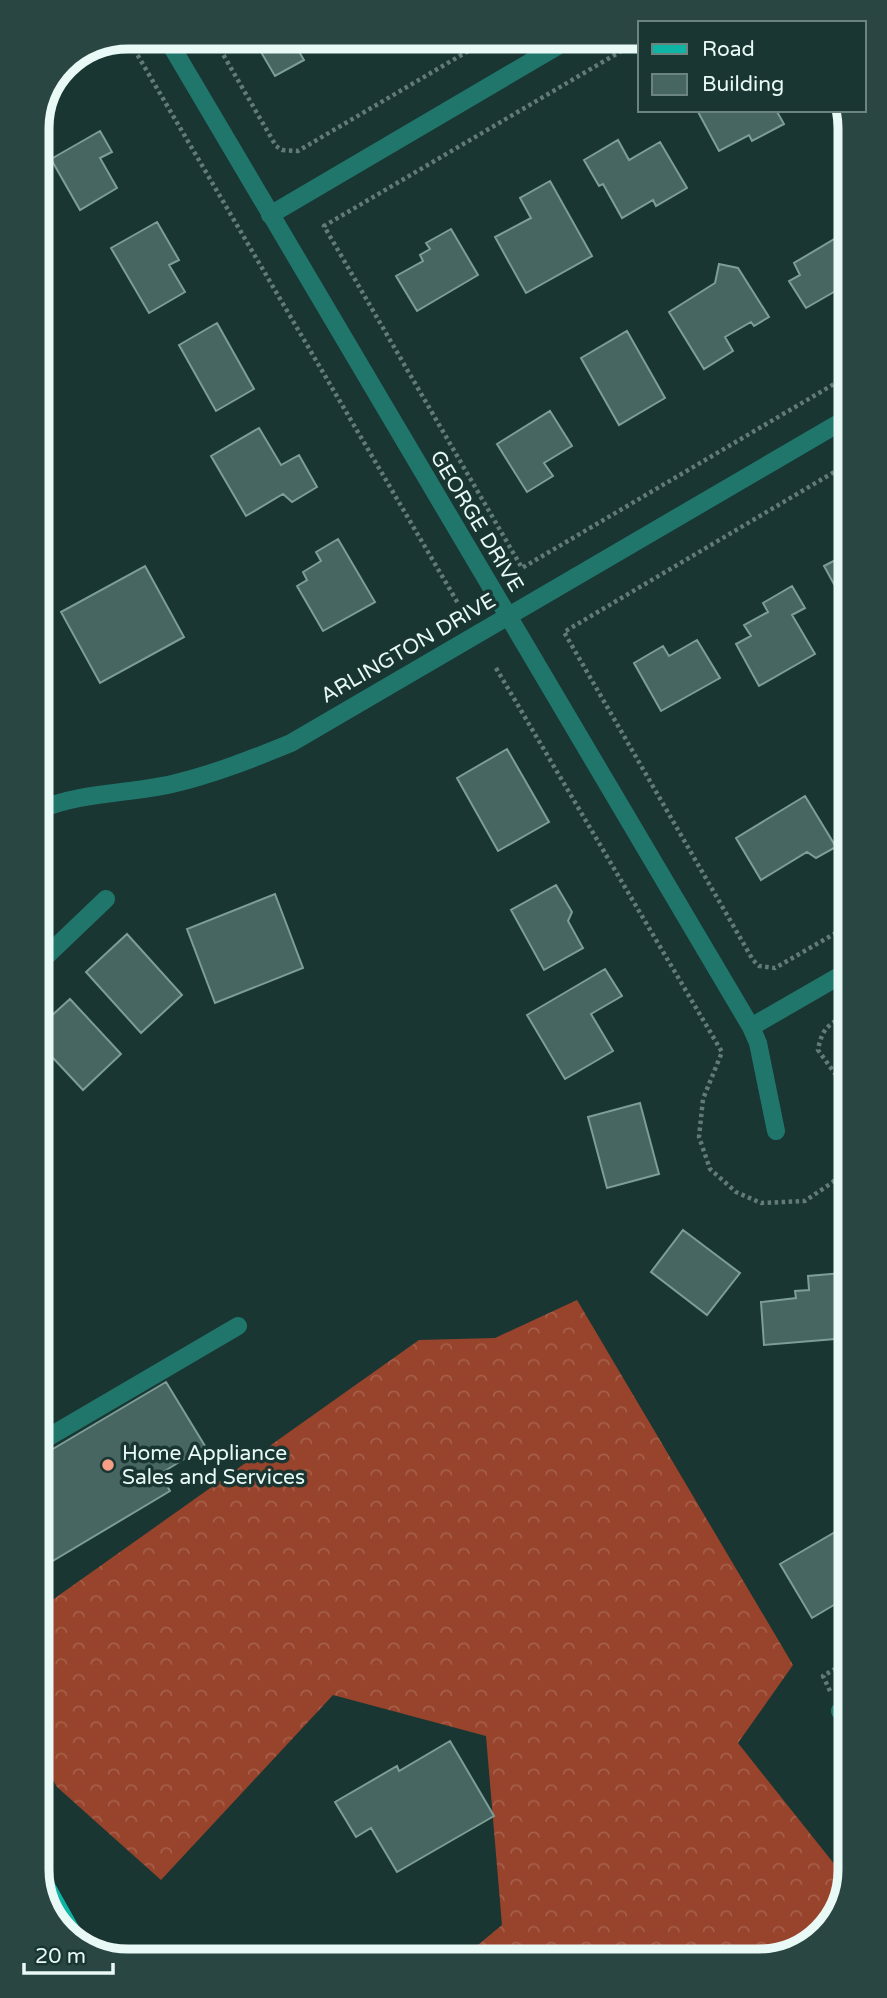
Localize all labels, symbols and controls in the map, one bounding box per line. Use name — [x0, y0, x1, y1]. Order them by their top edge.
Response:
legend — [638, 21, 866, 112]
text: Road — [702, 37, 755, 62]
text: Building — [702, 72, 784, 97]
street label: GEORGE DRIVE — [425, 446, 529, 597]
street label: ARLINGTON DRIVE — [316, 588, 500, 709]
place label: Home Appliance Sales and Services — [122, 1441, 305, 1490]
marker: Home Appliance Sales and Services — [100, 1457, 116, 1473]
scale bar — [24, 1932, 114, 1976]
text: 20 m — [35, 1944, 86, 1969]

